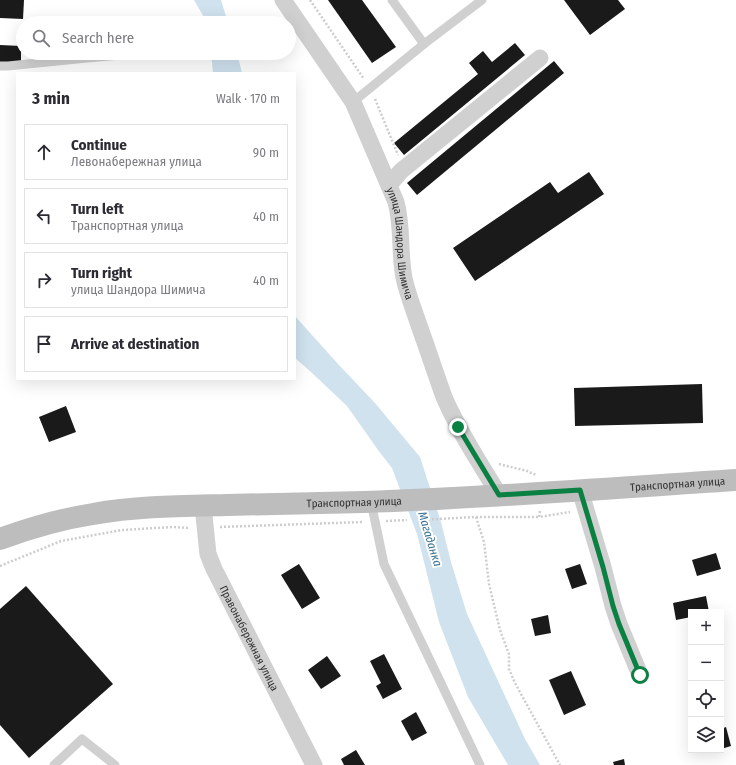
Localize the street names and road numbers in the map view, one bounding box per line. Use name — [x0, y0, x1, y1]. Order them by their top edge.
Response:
street label: улица Шандора Шимича — [383, 185, 416, 301]
street label: Транспортная улица — [629, 475, 726, 494]
street label: Транспортная улица — [306, 495, 402, 510]
street label: Правонабережная улица — [217, 583, 281, 693]

